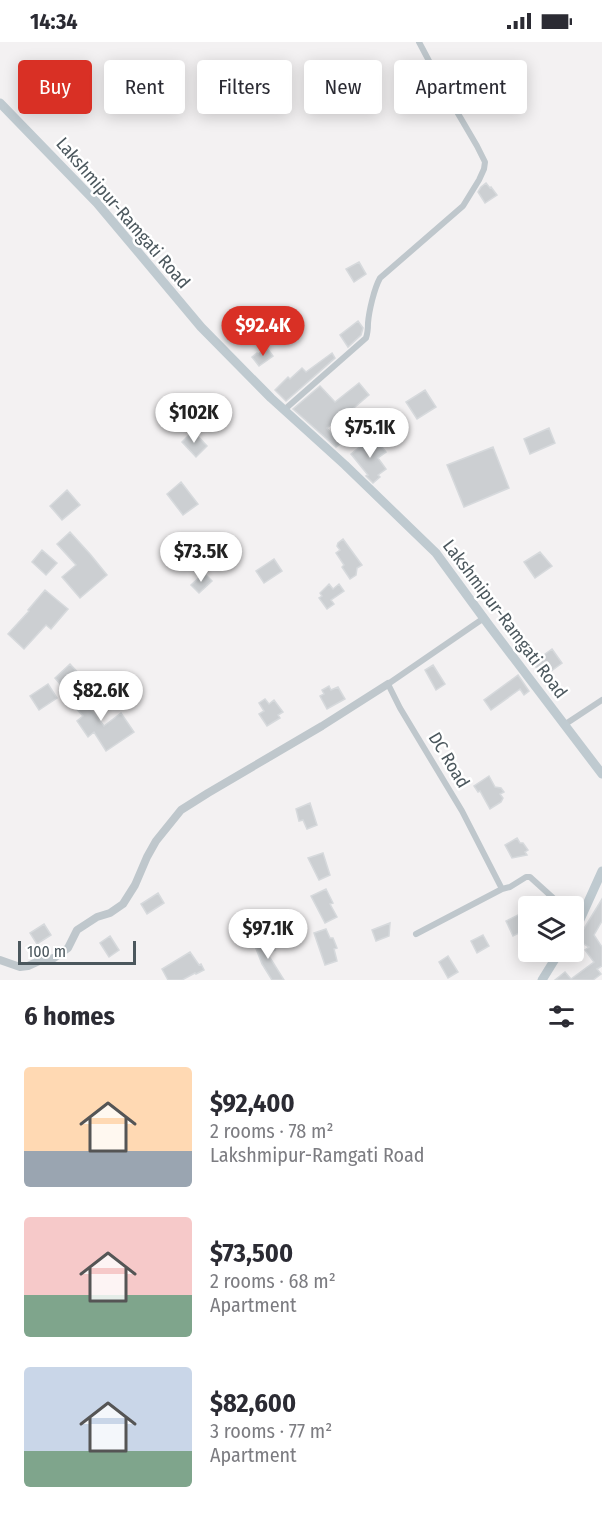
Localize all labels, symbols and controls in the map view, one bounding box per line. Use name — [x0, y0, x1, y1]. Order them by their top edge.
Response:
text: 14:34 — [30, 8, 78, 35]
chip: Buy — [18, 60, 92, 114]
chip: Rent — [104, 60, 185, 114]
chip: Filters — [197, 60, 292, 114]
chip: New — [304, 60, 382, 114]
chip: Apartment — [394, 60, 527, 114]
street label: Lakshmipur-Ramgati Road — [51, 133, 195, 293]
pin: $92.4K — [214, 306, 312, 357]
text: $92.4K — [236, 313, 291, 337]
pin: $102K — [152, 393, 236, 444]
text: $102K — [169, 400, 219, 424]
pin: $75.1K — [321, 408, 419, 459]
text: $75.1K — [345, 415, 395, 439]
pin: $73.5K — [152, 532, 250, 583]
street label: Lakshmipur-Ramgati Road — [438, 535, 572, 703]
text: $73.5K — [174, 539, 228, 563]
pin: $82.6K — [52, 671, 150, 722]
text: $82.6K — [73, 678, 129, 702]
street label: DC Road — [424, 728, 474, 792]
map controls — [518, 896, 584, 962]
button: layers — [518, 896, 584, 962]
pin: $97.1K — [219, 909, 317, 960]
text: $97.1K — [243, 916, 293, 940]
scale bar — [18, 938, 136, 966]
text: 100 m — [27, 942, 66, 961]
icon: filters — [545, 1000, 578, 1033]
text: 6 homes — [24, 1001, 115, 1032]
text: $92,400 — [210, 1088, 295, 1119]
icon: home — [72, 1091, 144, 1163]
text: 2 rooms · 78 m² — [210, 1119, 333, 1143]
text: Lakshmipur-Ramgati Road — [210, 1143, 424, 1167]
text: $73,500 — [210, 1238, 293, 1269]
icon: home — [72, 1241, 144, 1313]
text: 2 rooms · 68 m² — [210, 1269, 336, 1293]
text: Apartment — [210, 1293, 297, 1317]
text: $82,600 — [210, 1388, 296, 1419]
icon: home — [72, 1391, 144, 1463]
text: 3 rooms · 77 m² — [210, 1419, 332, 1443]
text: Apartment — [210, 1443, 297, 1467]

